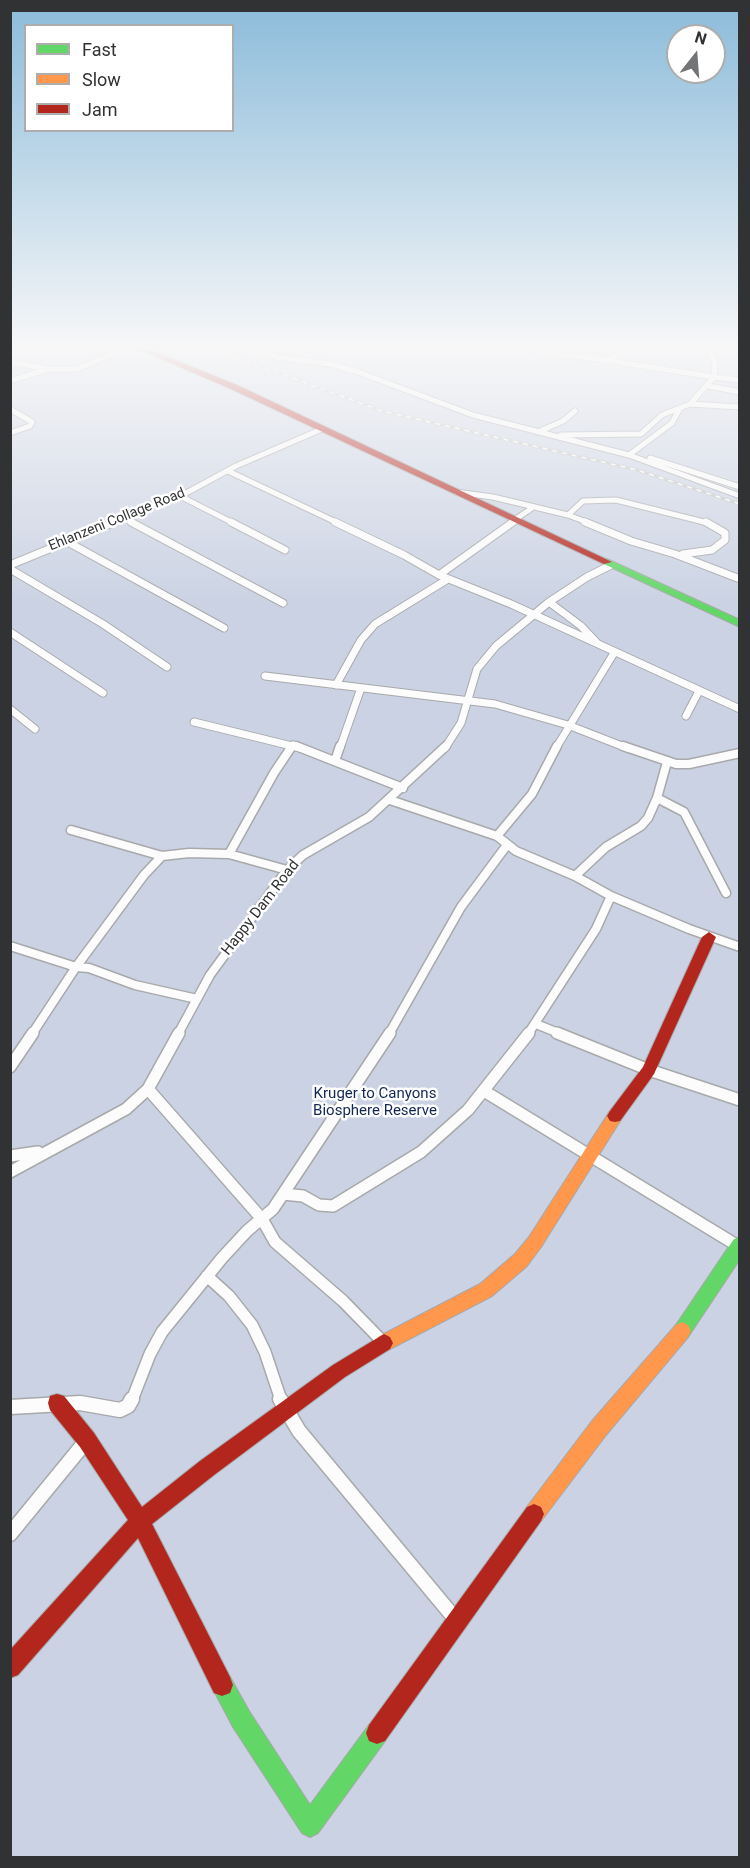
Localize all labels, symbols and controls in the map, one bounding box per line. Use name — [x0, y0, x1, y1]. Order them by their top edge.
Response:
legend — [24, 24, 234, 132]
north arrow — [666, 24, 726, 84]
text: N — [693, 27, 709, 49]
text: Fast — [82, 39, 117, 60]
text: Slow — [82, 69, 121, 90]
text: Jam — [82, 99, 118, 120]
street label: Ehlanzeni Collage Road — [46, 485, 188, 555]
street label: Happy Dam Road — [218, 857, 304, 959]
park label: Kruger to Canyons Biosphere Reserve — [313, 1085, 437, 1120]

